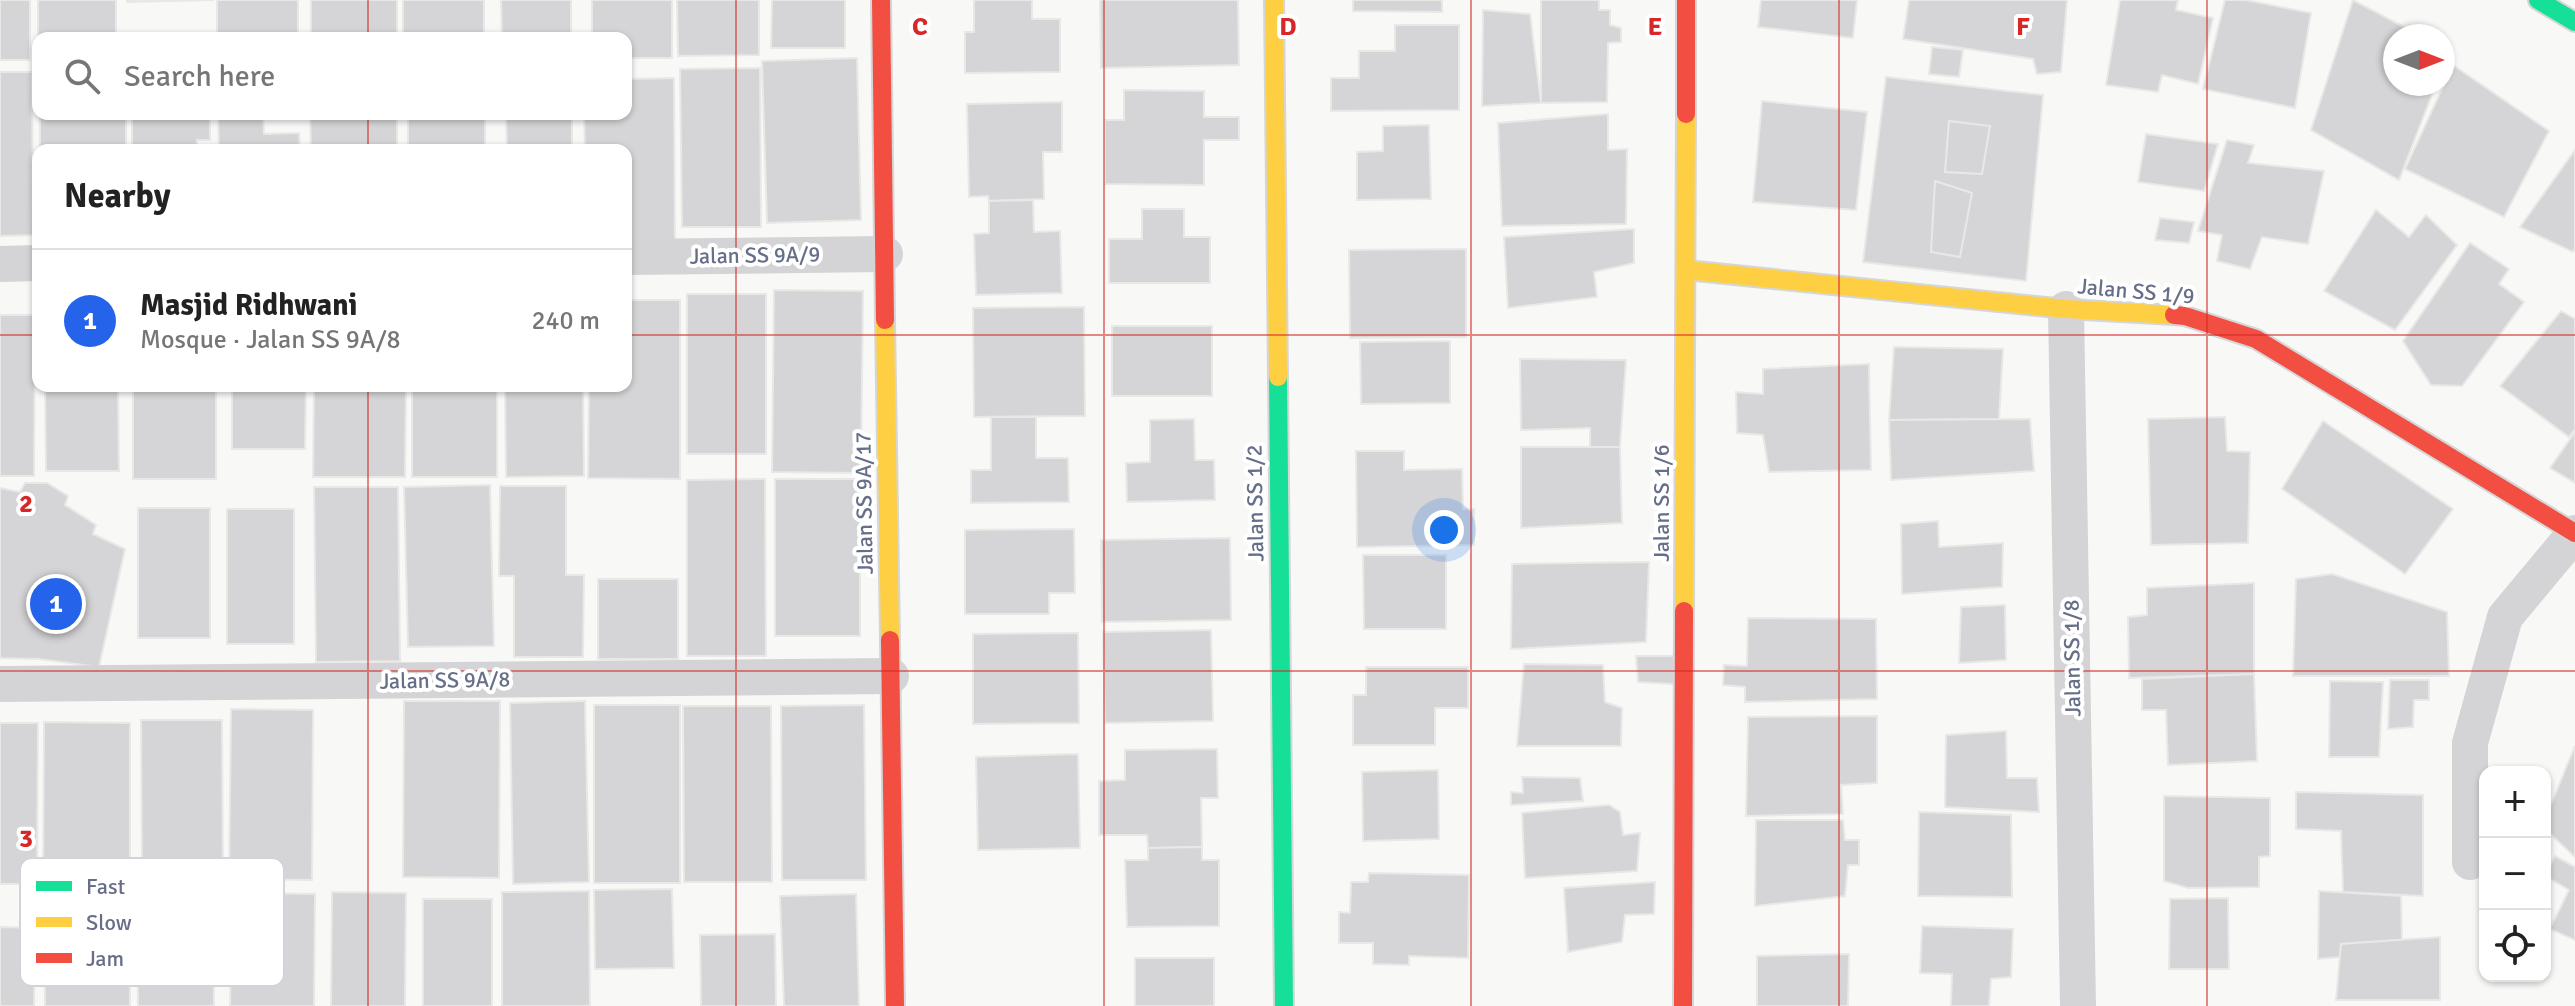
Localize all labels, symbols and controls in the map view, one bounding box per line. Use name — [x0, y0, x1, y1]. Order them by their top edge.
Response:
text: C — [912, 11, 928, 43]
text: D — [1279, 11, 1297, 43]
text: E — [1648, 11, 1662, 43]
text: F — [2016, 11, 2030, 43]
north arrow — [2383, 24, 2455, 96]
search box — [32, 32, 632, 120]
icon: search — [60, 54, 104, 98]
text: Search here — [124, 58, 275, 95]
text: Nearby — [64, 175, 171, 217]
street label: Jalan SS 9A/9 — [689, 240, 821, 270]
street label: Jalan SS 1/9 — [2076, 272, 2196, 310]
text: Masjid Ridhwani — [140, 287, 358, 324]
text: 1 — [83, 305, 97, 337]
text: 240 m — [531, 305, 600, 337]
text: Mosque · Jalan SS 9A/8 — [140, 324, 401, 356]
street label: Jalan SS 9A/17 — [849, 431, 879, 575]
street label: Jalan SS 1/2 — [1240, 444, 1270, 562]
street label: Jalan SS 1/6 — [1648, 444, 1675, 562]
text: 2 — [19, 488, 33, 520]
your location — [1424, 510, 1464, 550]
pin: 1 — [30, 574, 82, 634]
street label: Jalan SS 1/8 — [2057, 599, 2087, 717]
street label: Jalan SS 9A/8 — [379, 665, 511, 695]
map controls — [2479, 766, 2551, 982]
button: + — [2479, 766, 2551, 838]
text: 3 — [19, 823, 33, 855]
button: − — [2479, 838, 2551, 910]
legend — [20, 858, 284, 986]
text: Fast — [86, 873, 126, 900]
text: Slow — [86, 909, 132, 936]
button: locate — [2479, 910, 2551, 982]
text: Jam — [86, 945, 124, 972]

